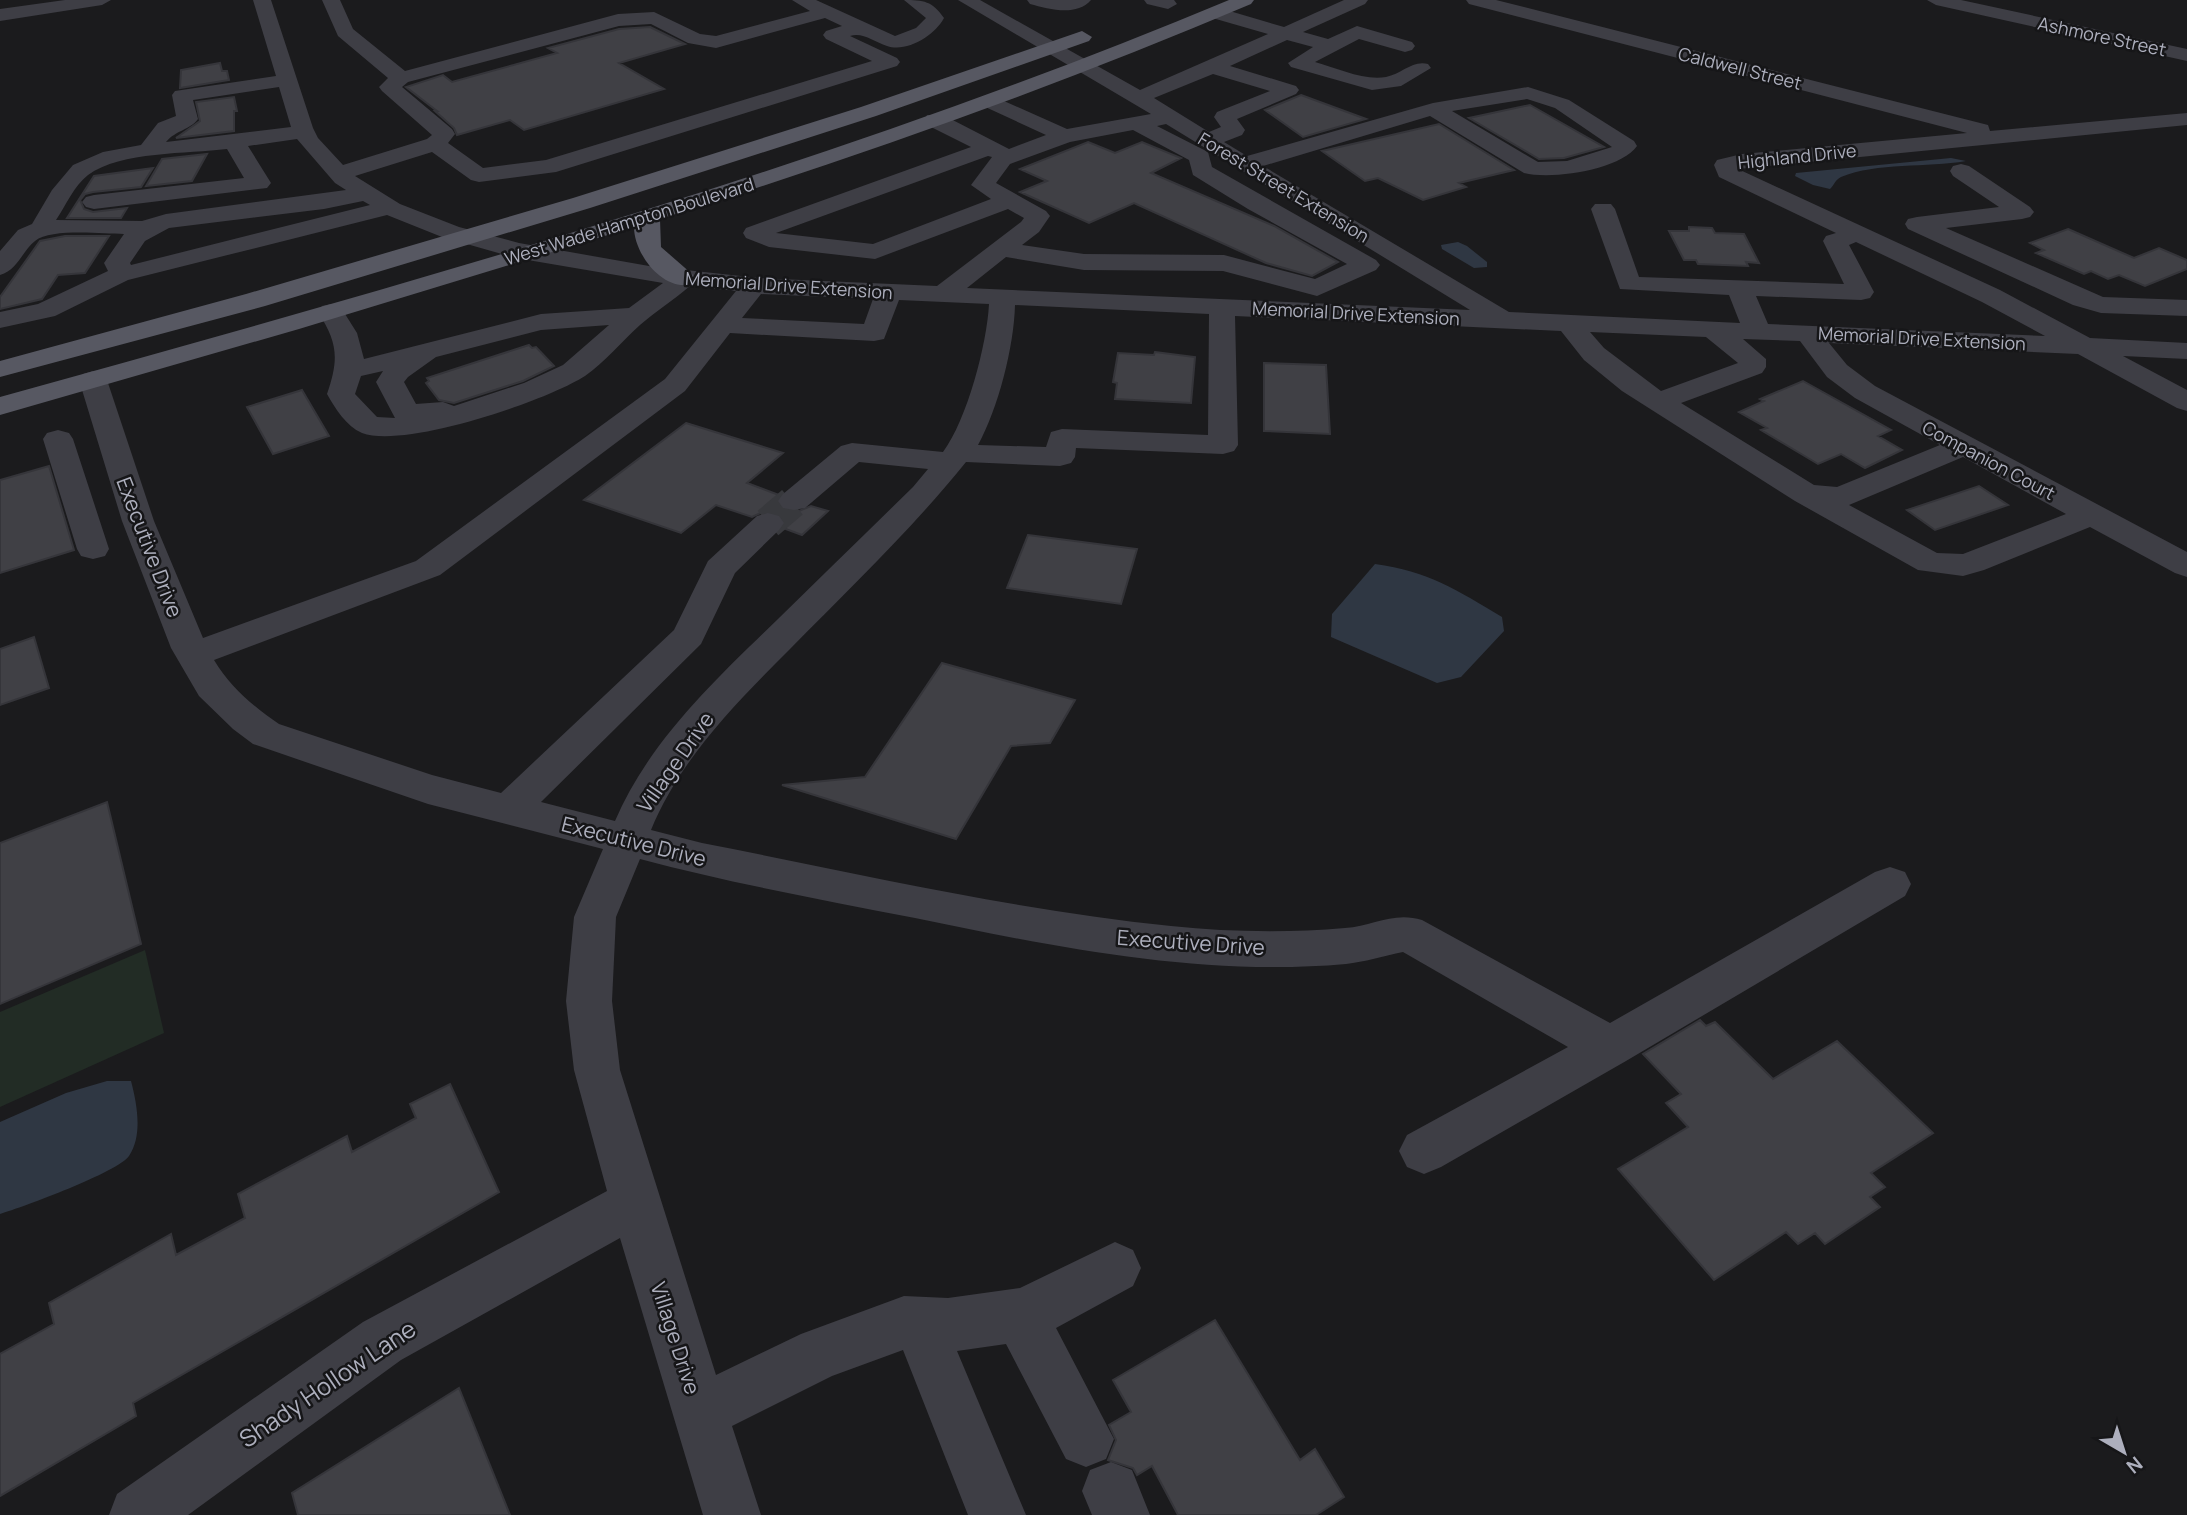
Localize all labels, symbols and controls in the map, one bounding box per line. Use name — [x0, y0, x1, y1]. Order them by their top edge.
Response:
street label: Ashmore Street — [2036, 11, 2168, 61]
street label: Caldwell Street — [1676, 41, 1804, 95]
street label: Forest Street Extension — [1194, 126, 1374, 248]
street label: Highland Drive — [1737, 138, 1857, 174]
street label: West Wade Hampton Boulevard — [501, 172, 757, 270]
street label: Memorial Drive Extension — [684, 266, 894, 304]
street label: Memorial Drive Extension — [1252, 296, 1460, 330]
street label: Memorial Drive Extension — [1818, 321, 2026, 355]
street label: Companion Court — [1918, 415, 2060, 505]
street label: Executive Drive — [110, 473, 190, 621]
street label: Village Drive — [630, 706, 720, 818]
street label: Executive Drive — [559, 809, 709, 873]
street label: Executive Drive — [1116, 923, 1266, 961]
street label: Village Drive — [645, 1278, 707, 1398]
street label: Shady Hollow Lane — [232, 1312, 422, 1454]
north arrow — [2089, 1417, 2159, 1487]
text: N — [2121, 1451, 2148, 1480]

